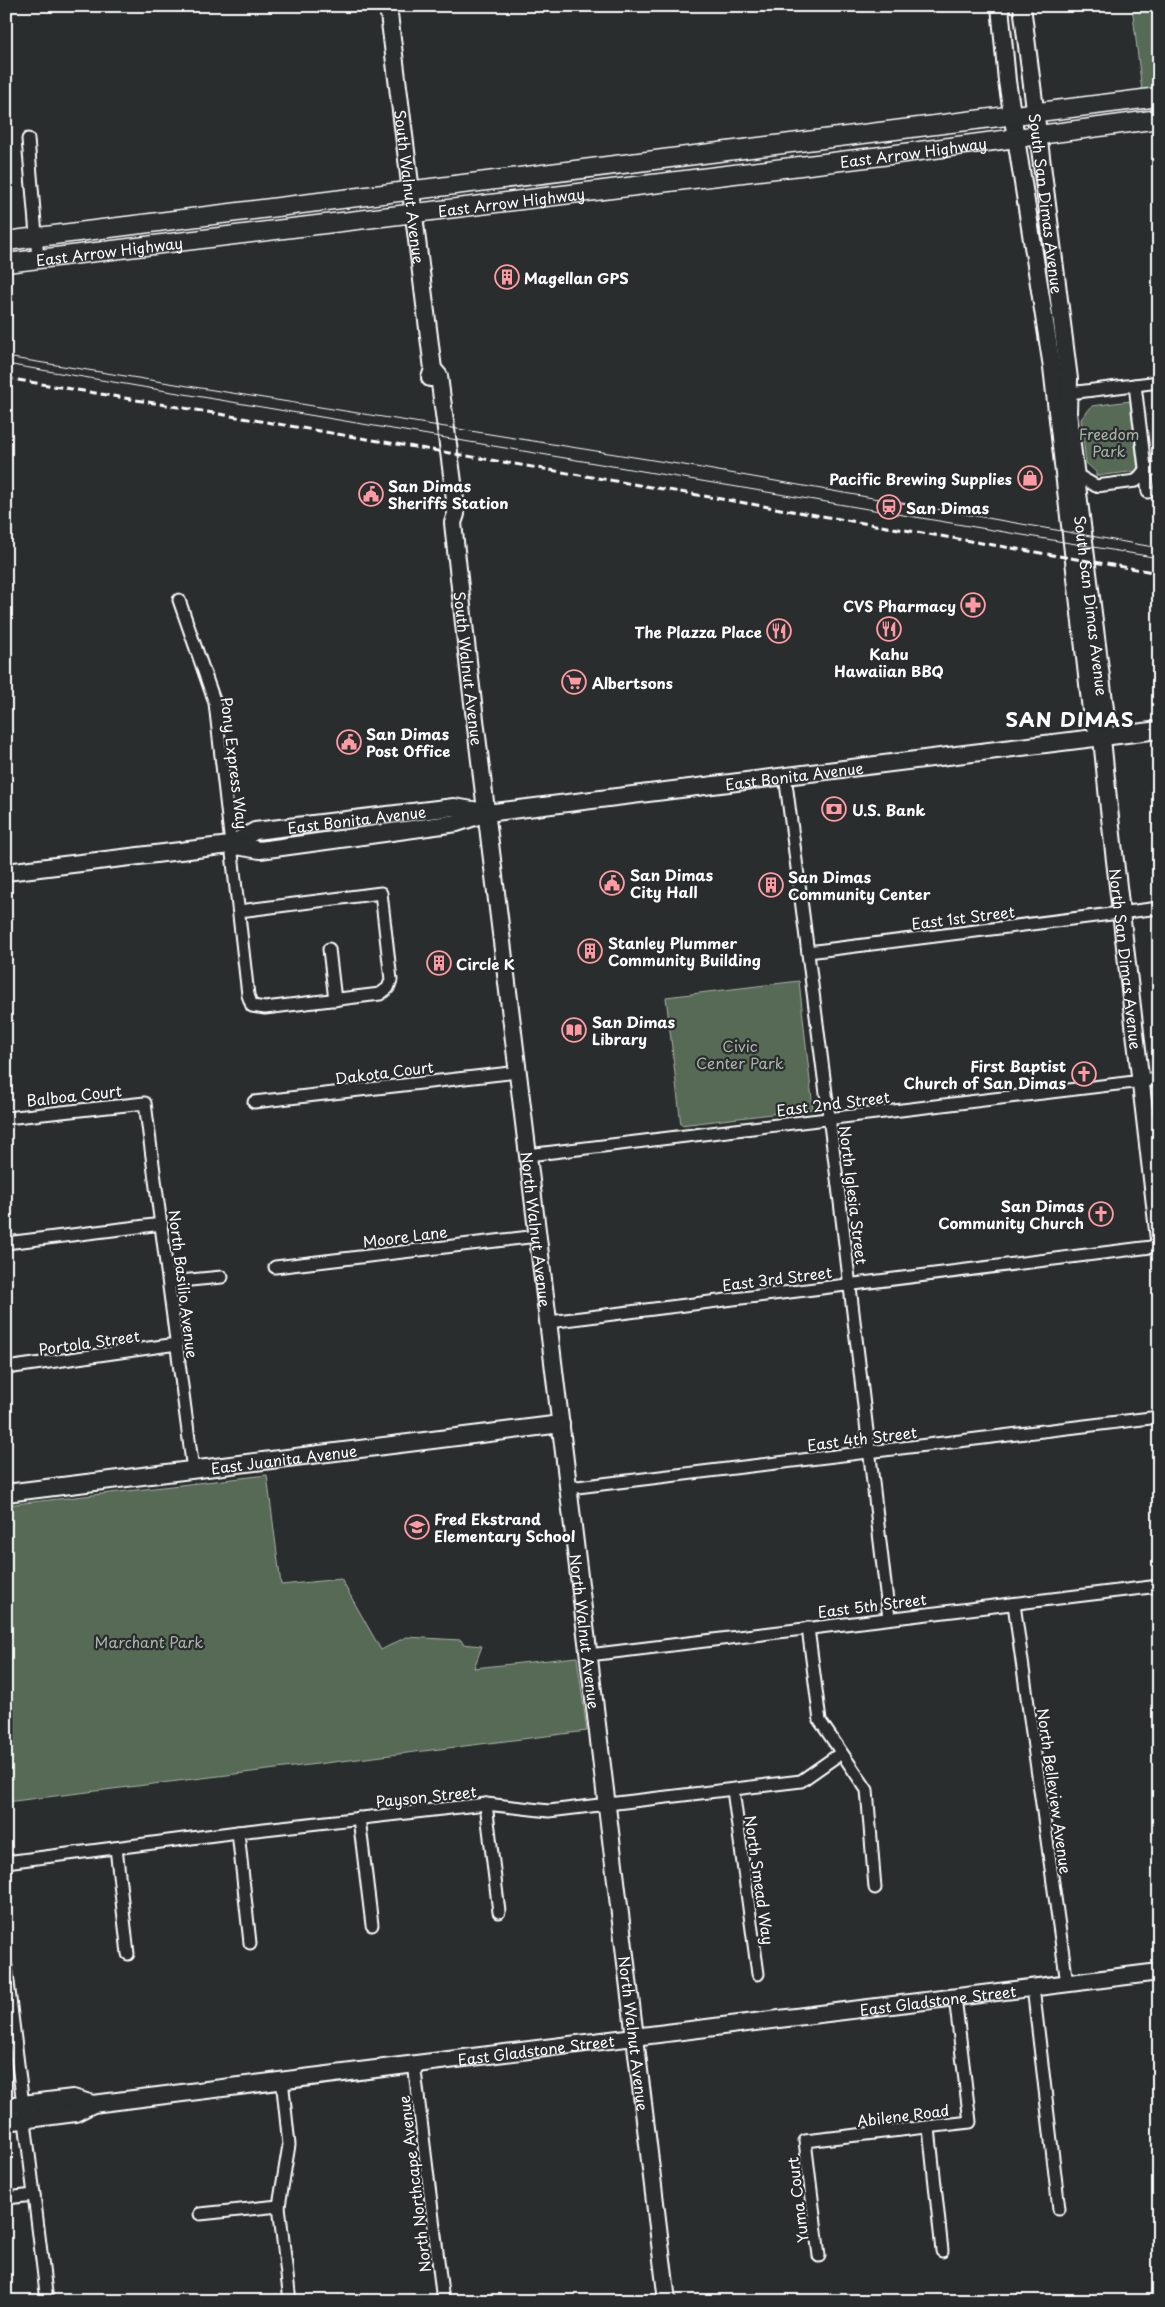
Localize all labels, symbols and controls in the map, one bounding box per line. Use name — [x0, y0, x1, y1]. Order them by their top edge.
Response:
street label: South Walnut Avenue — [389, 108, 431, 265]
street label: South San Dimas Avenue — [1024, 112, 1070, 295]
street label: East Arrow Highway — [838, 131, 988, 173]
street label: East Arrow Highway — [436, 181, 586, 222]
street label: East Arrow Highway — [34, 230, 184, 271]
building icon: Magellan GPS — [494, 264, 520, 290]
place label: Magellan GPS — [524, 266, 629, 289]
park label: Freedom Park — [1079, 422, 1139, 462]
shop icon: Pacific Brewing Supplies — [1017, 465, 1043, 491]
place label: Pacific Brewing Supplies — [829, 467, 1012, 490]
place label: San Dimas Sheriffs Station — [388, 474, 508, 514]
public building icon: San Dimas Sheriffs Station — [358, 481, 384, 507]
station icon: San Dimas — [876, 494, 902, 520]
place label: San Dimas — [906, 496, 989, 519]
street label: South San Dimas Avenue — [1069, 514, 1115, 697]
street label: South Walnut Avenue — [449, 590, 490, 747]
pharmacy icon: CVS Pharmacy — [960, 592, 986, 618]
place label: CVS Pharmacy — [843, 594, 956, 617]
restaurant icon: Kahu Hawaiian BBQ — [876, 616, 902, 642]
restaurant icon: The Plazza Place — [766, 618, 792, 644]
place label: The Plazza Place — [635, 620, 762, 643]
place label: Kahu Hawaiian BBQ — [834, 642, 944, 682]
supermarket icon: Albertsons — [561, 669, 587, 695]
place label: Albertsons — [592, 671, 673, 694]
street label: Pony Express Way — [215, 696, 255, 830]
district label: SAN DIMAS — [1006, 704, 1134, 734]
place label: San Dimas Post Office — [366, 722, 450, 762]
public building icon: San Dimas Post Office — [336, 729, 362, 755]
street label: East Bonita Avenue — [724, 755, 865, 795]
bank icon: U.S. Bank — [821, 796, 847, 822]
place label: U.S. Bank — [852, 798, 926, 821]
street label: East Bonita Avenue — [286, 799, 427, 838]
place label: San Dimas City Hall — [630, 863, 713, 903]
place label: San Dimas Community Center — [788, 865, 931, 905]
street label: North San Dimas Avenue — [1104, 867, 1148, 1051]
public building icon: San Dimas City Hall — [599, 870, 625, 896]
building icon: San Dimas Community Center — [758, 872, 784, 898]
street label: East 1st Street — [910, 899, 1016, 935]
place label: Stanley Plummer Community Building — [608, 931, 761, 971]
building icon: Stanley Plummer Community Building — [577, 938, 603, 964]
building icon: Circle K — [426, 950, 452, 976]
place label: Circle K — [456, 952, 515, 975]
place label: San Dimas Library — [592, 1010, 675, 1050]
library icon: San Dimas Library — [561, 1017, 587, 1043]
park label: Civic Center Park — [696, 1034, 784, 1074]
place label: First Baptist Church of San Dimas — [904, 1054, 1066, 1094]
street label: Dakota Court — [333, 1055, 435, 1089]
church icon: First Baptist Church of San Dimas — [1071, 1061, 1097, 1087]
street label: Balboa Court — [25, 1079, 123, 1111]
street label: East 2nd Street — [775, 1085, 891, 1121]
street label: North Iglesia Street — [834, 1124, 874, 1266]
street label: North Walnut Avenue — [516, 1150, 558, 1308]
place label: San Dimas Community Church — [938, 1194, 1084, 1234]
church icon: San Dimas Community Church — [1088, 1201, 1114, 1227]
street label: North Basilio Avenue — [164, 1209, 204, 1359]
street label: Moore Lane — [361, 1219, 449, 1253]
street label: East 3rd Street — [721, 1260, 833, 1296]
street label: Portola Street — [37, 1324, 141, 1360]
street label: East 4th Street — [806, 1420, 918, 1456]
street label: East Juanita Avenue — [209, 1438, 358, 1479]
place label: Fred Ekstrand Elementary School — [434, 1507, 575, 1547]
school or university icon: Fred Ekstrand Elementary School — [404, 1514, 430, 1540]
street label: North Walnut Avenue — [565, 1552, 607, 1710]
street label: East 5th Street — [816, 1587, 928, 1623]
park label: Marchant Park — [95, 1630, 203, 1653]
street label: North Belleview Avenue — [1032, 1707, 1078, 1875]
street label: Payson Street — [374, 1779, 478, 1813]
street label: North Smead Way — [740, 1814, 780, 1946]
street label: North Walnut Avenue — [614, 1954, 655, 2112]
street label: East Gladstone Street — [858, 1978, 1018, 2020]
street label: East Gladstone Street — [456, 2028, 616, 2070]
street label: North Northcape Avenue — [392, 2094, 436, 2274]
street label: Abilene Road — [856, 2098, 950, 2132]
street label: Yuma Court — [780, 2156, 814, 2244]

